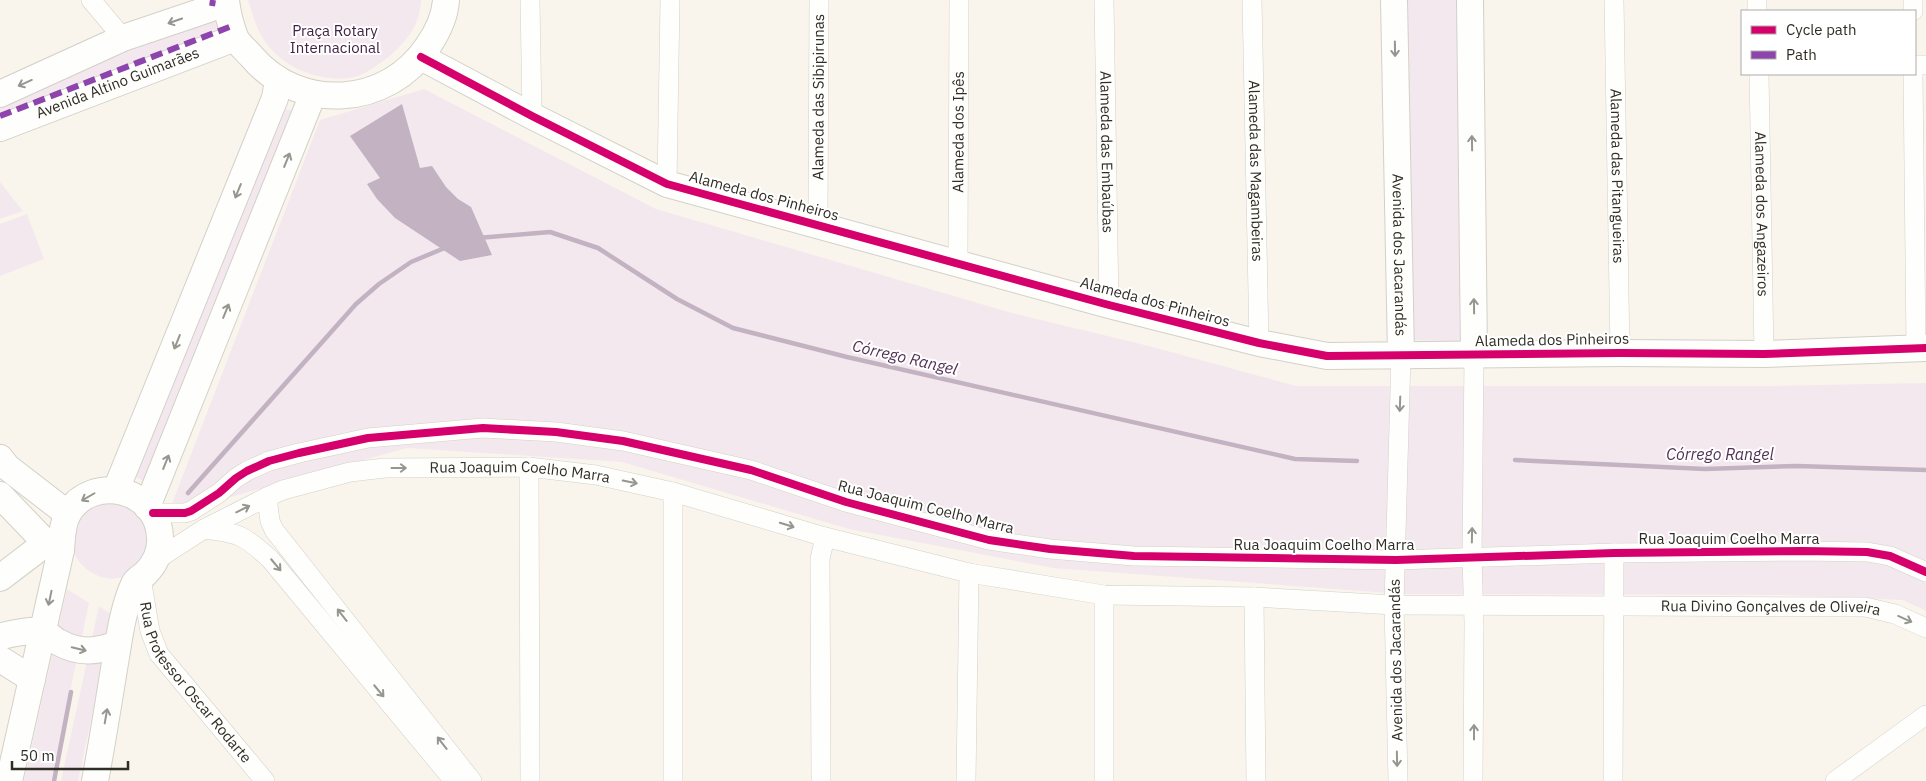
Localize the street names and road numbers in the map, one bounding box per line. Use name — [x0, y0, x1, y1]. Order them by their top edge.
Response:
street label: Alameda das Sibipirunas — [808, 14, 828, 180]
street label: Avenida Altino Guimarães — [33, 43, 202, 122]
street label: Alameda dos Ipês — [948, 71, 968, 193]
street label: Alameda das Embaúbas — [1096, 71, 1118, 233]
street label: Alameda das Magambeiras — [1245, 80, 1267, 262]
street label: Alameda das Pitangueiras — [1607, 88, 1628, 264]
street label: Alameda dos Angazeiros — [1751, 131, 1773, 297]
street label: Alameda dos Pinheiros — [687, 166, 841, 225]
street label: Avenida dos Jacarandás — [1388, 173, 1411, 336]
street label: Alameda dos Pinheiros — [1078, 272, 1232, 331]
street label: Alameda dos Pinheiros — [1475, 329, 1629, 350]
street label: Rua Joaquim Coelho Marra — [429, 457, 612, 487]
street label: Rua Joaquim Coelho Marra — [836, 475, 1016, 538]
street label: Rua Joaquim Coelho Marra — [1639, 529, 1819, 548]
street label: Rua Joaquim Coelho Marra — [1234, 535, 1414, 554]
street label: Avenida dos Jacarandás — [1385, 579, 1406, 741]
street label: Rua Divino Gonçalves de Oliveira — [1661, 596, 1883, 619]
street label: Rua Professor Oscar Rodarte — [136, 600, 256, 767]

